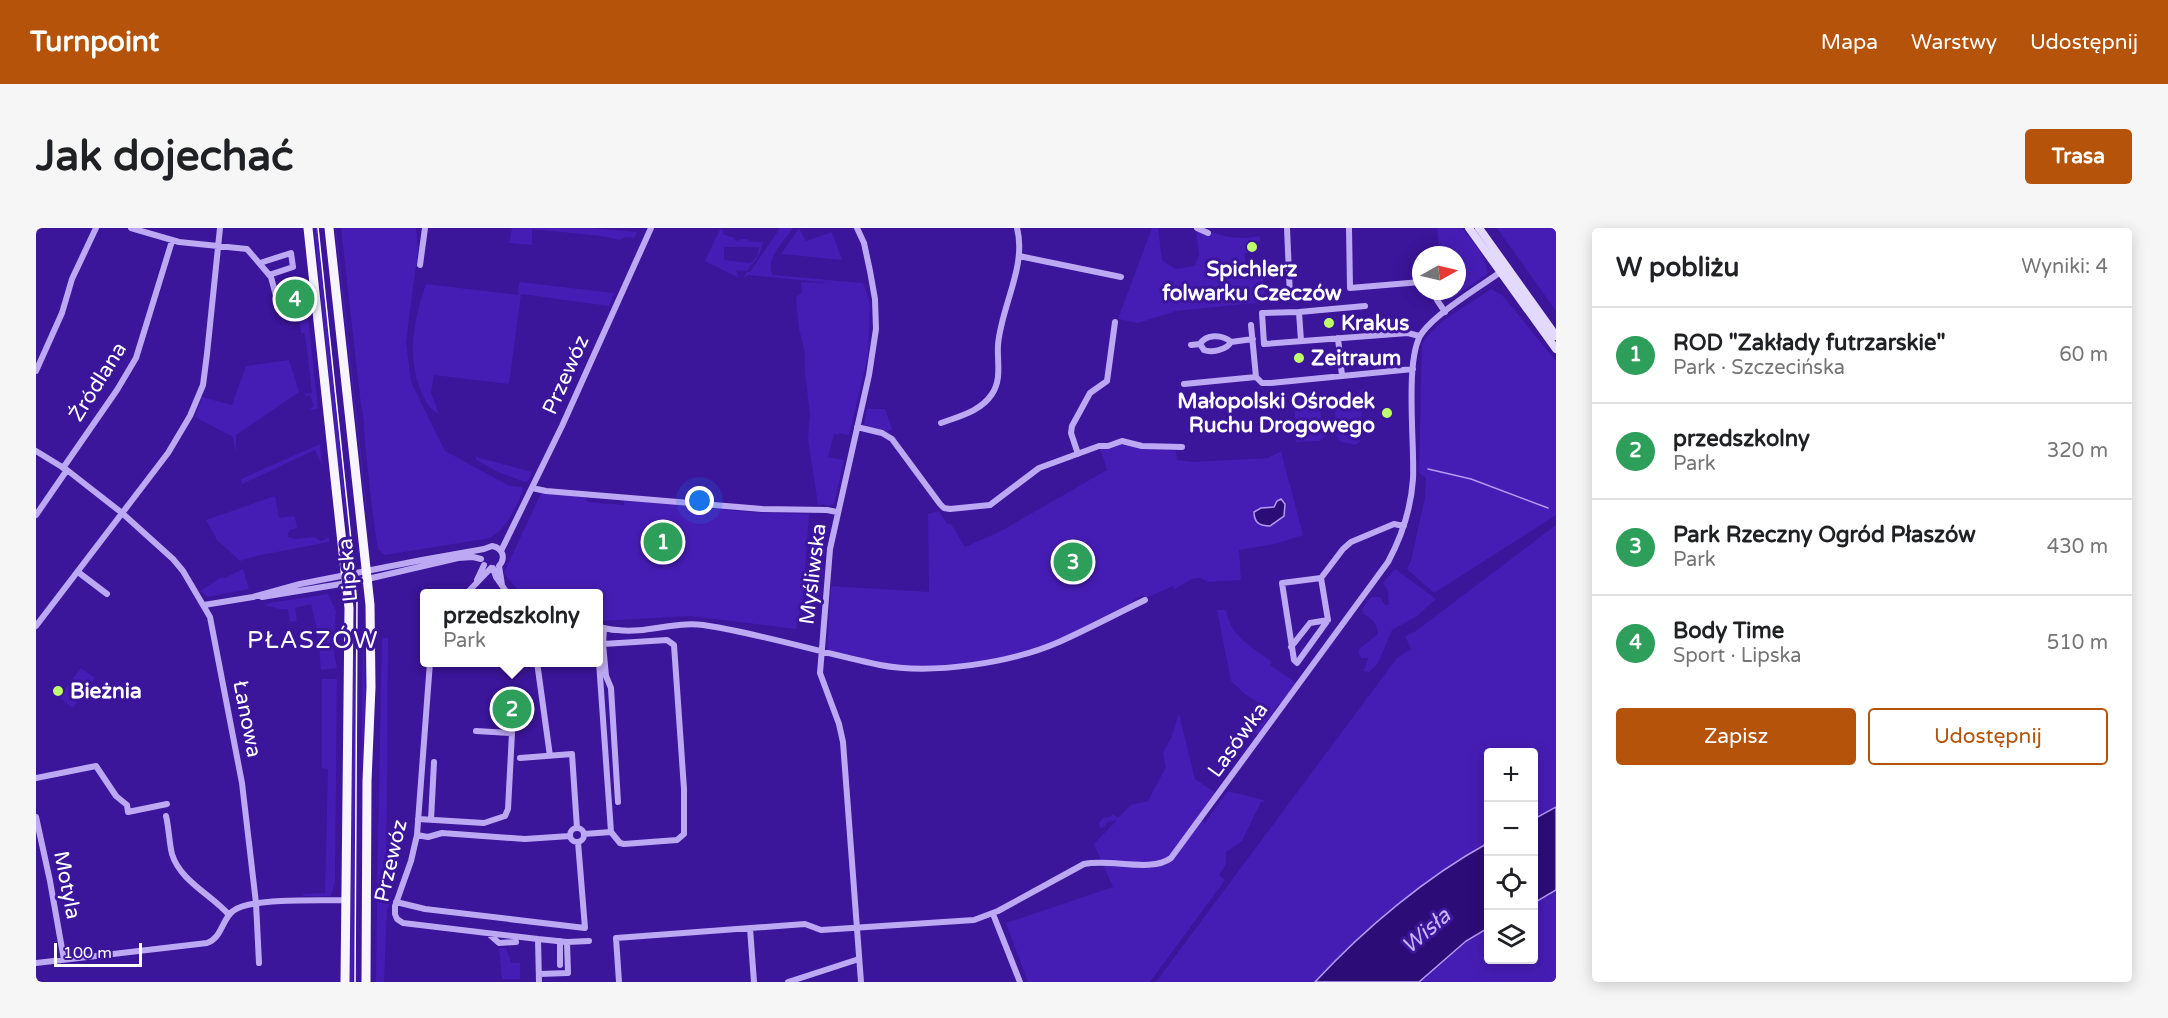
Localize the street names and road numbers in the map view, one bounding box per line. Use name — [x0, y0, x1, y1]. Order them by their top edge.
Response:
street label: Przewóz — [538, 332, 594, 418]
street label: Źródlana — [64, 338, 132, 426]
street label: Myśliwska — [794, 522, 832, 626]
street label: Lipska — [333, 537, 363, 603]
street label: Łanowa — [227, 678, 267, 760]
street label: Lasówka — [1203, 698, 1273, 782]
street label: Przewóz — [369, 817, 413, 905]
street label: Motyla — [48, 849, 86, 921]

